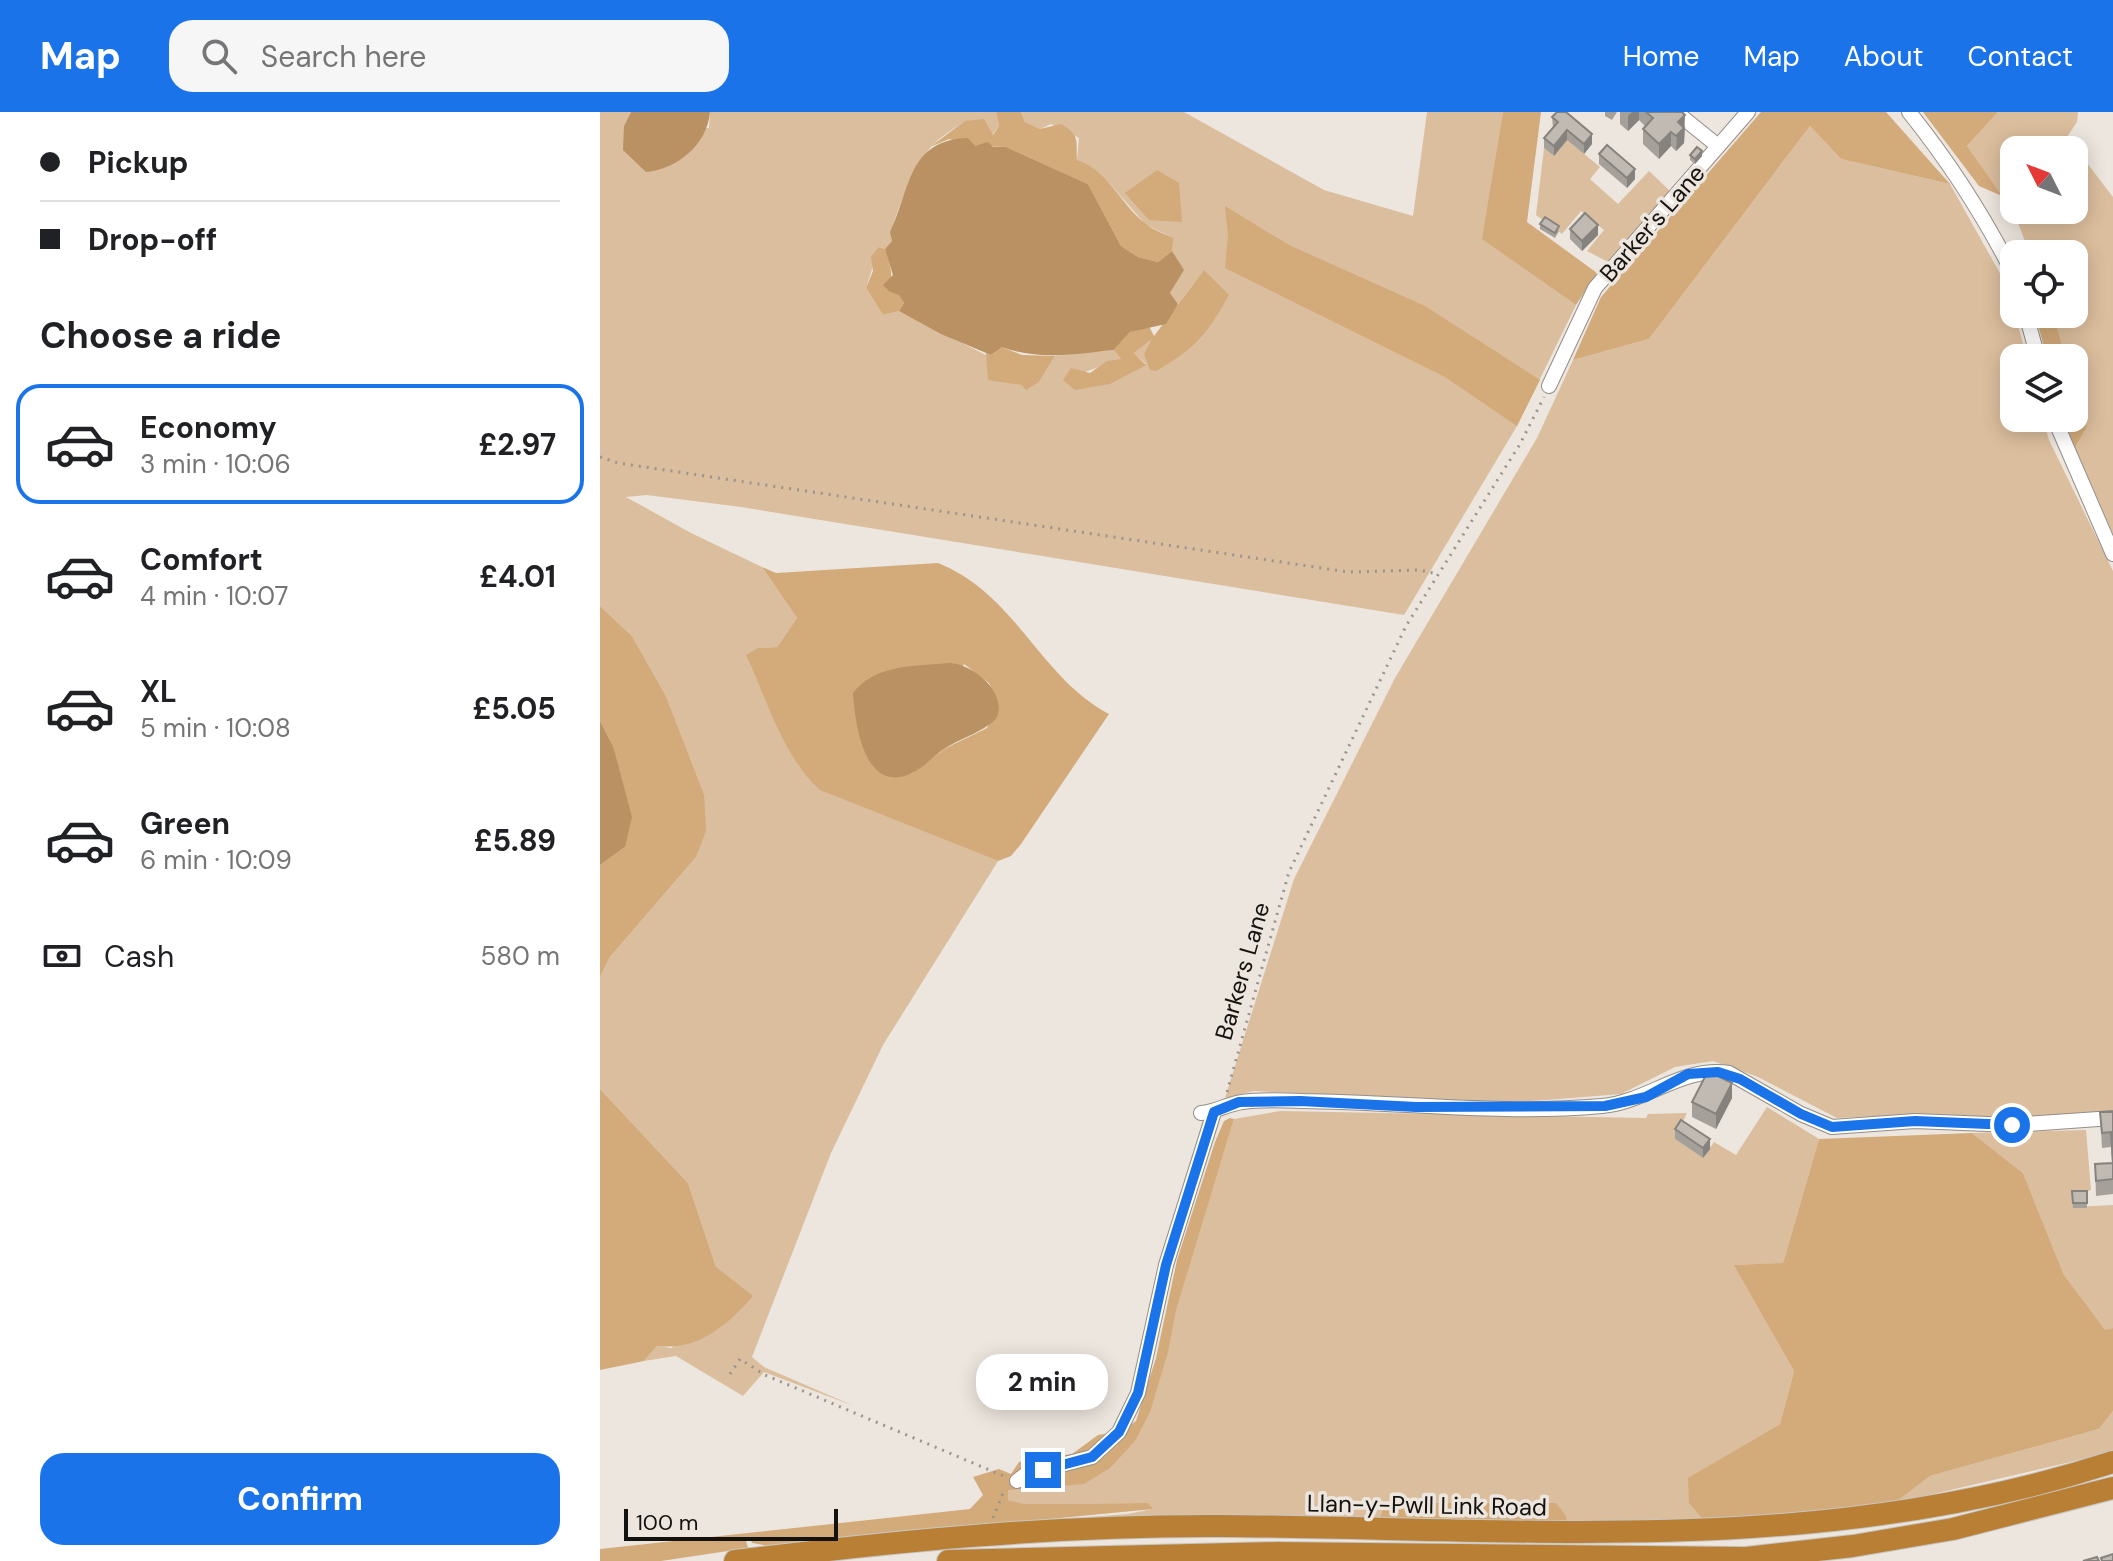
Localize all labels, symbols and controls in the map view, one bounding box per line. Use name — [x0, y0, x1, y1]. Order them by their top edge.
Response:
search box — [169, 20, 729, 92]
text: Map — [40, 31, 121, 81]
icon: search — [197, 34, 241, 78]
text: Search here — [261, 37, 426, 76]
text: Home — [1623, 38, 1699, 75]
text: Map — [1743, 38, 1800, 75]
text: About — [1844, 38, 1923, 75]
text: Contact — [1967, 38, 2073, 75]
north arrow — [2000, 136, 2088, 224]
map controls — [2000, 136, 2088, 432]
text: Pickup — [88, 143, 188, 182]
street label: Barker's Lane — [1593, 158, 1711, 288]
text: Drop-off — [88, 220, 217, 259]
button: locate — [2000, 240, 2088, 328]
text: Choose a ride — [40, 312, 281, 359]
button: layers — [2000, 344, 2088, 432]
icon: car — [44, 408, 116, 480]
text: Economy — [140, 408, 277, 447]
text: £2.97 — [478, 425, 556, 464]
text: 3 min · 10:06 — [140, 447, 291, 481]
icon: car — [44, 540, 116, 612]
text: Comfort — [140, 540, 263, 579]
text: £4.01 — [479, 557, 556, 596]
text: 4 min · 10:07 — [140, 579, 288, 613]
icon: car — [44, 672, 116, 744]
text: XL — [140, 672, 177, 711]
text: £5.05 — [472, 689, 556, 728]
text: 5 min · 10:08 — [140, 711, 291, 745]
icon: car — [44, 804, 116, 876]
text: Green — [140, 804, 230, 843]
text: £5.89 — [474, 821, 556, 860]
text: 6 min · 10:09 — [140, 843, 292, 877]
street label: Barkers Lane — [1208, 899, 1276, 1043]
icon: cash — [40, 934, 84, 978]
text: Cash — [104, 937, 174, 976]
text: 580 m — [480, 939, 560, 973]
route start — [1994, 1107, 2030, 1143]
callout: 2 min — [977, 1354, 1109, 1410]
text: 2 min — [1008, 1365, 1076, 1399]
route end — [1025, 1452, 1061, 1488]
button: Confirm — [40, 1453, 560, 1545]
street label: Llan-y-Pwll Link Road — [1307, 1487, 1547, 1523]
scale bar — [624, 1505, 838, 1541]
text: 100 m — [636, 1508, 698, 1537]

